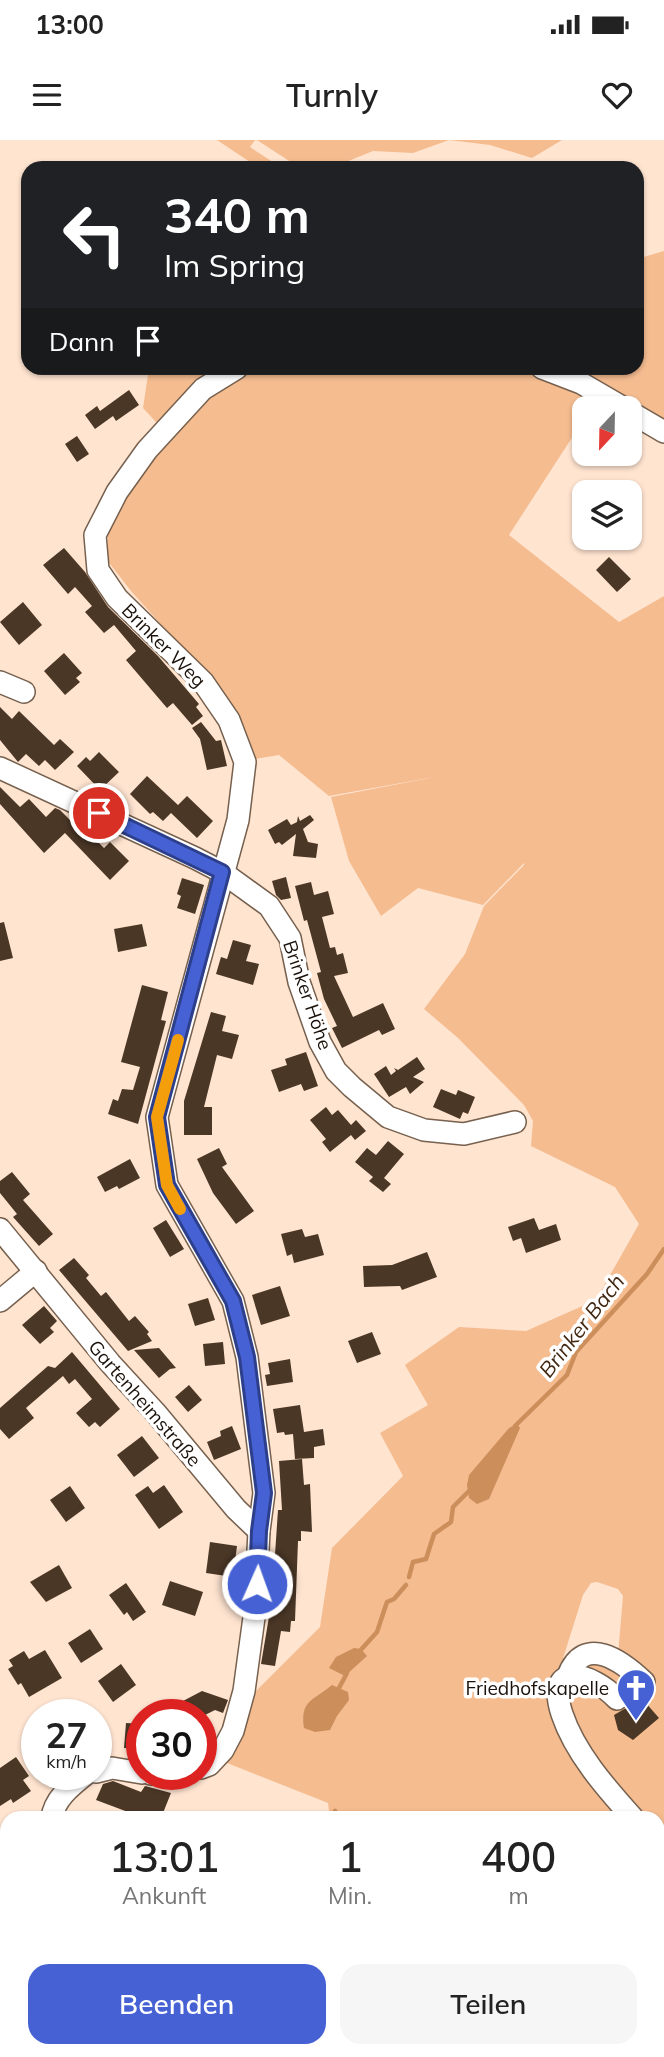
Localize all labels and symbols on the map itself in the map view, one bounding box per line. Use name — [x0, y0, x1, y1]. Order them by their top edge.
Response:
north arrow — [572, 396, 642, 466]
street label: Brinker Weg — [117, 598, 211, 692]
pin — [69, 783, 129, 843]
street label: Brinker Höhe — [278, 937, 338, 1053]
water label: Brinker Bach — [533, 1269, 630, 1382]
street label: Gartenheimstraße — [83, 1335, 207, 1471]
position arrow — [220, 1547, 294, 1621]
church icon: Friedhofskapelle — [615, 1667, 657, 1722]
place label: Friedhofskapelle — [466, 1676, 609, 1700]
speed limit sign: 30 — [126, 1699, 217, 1790]

